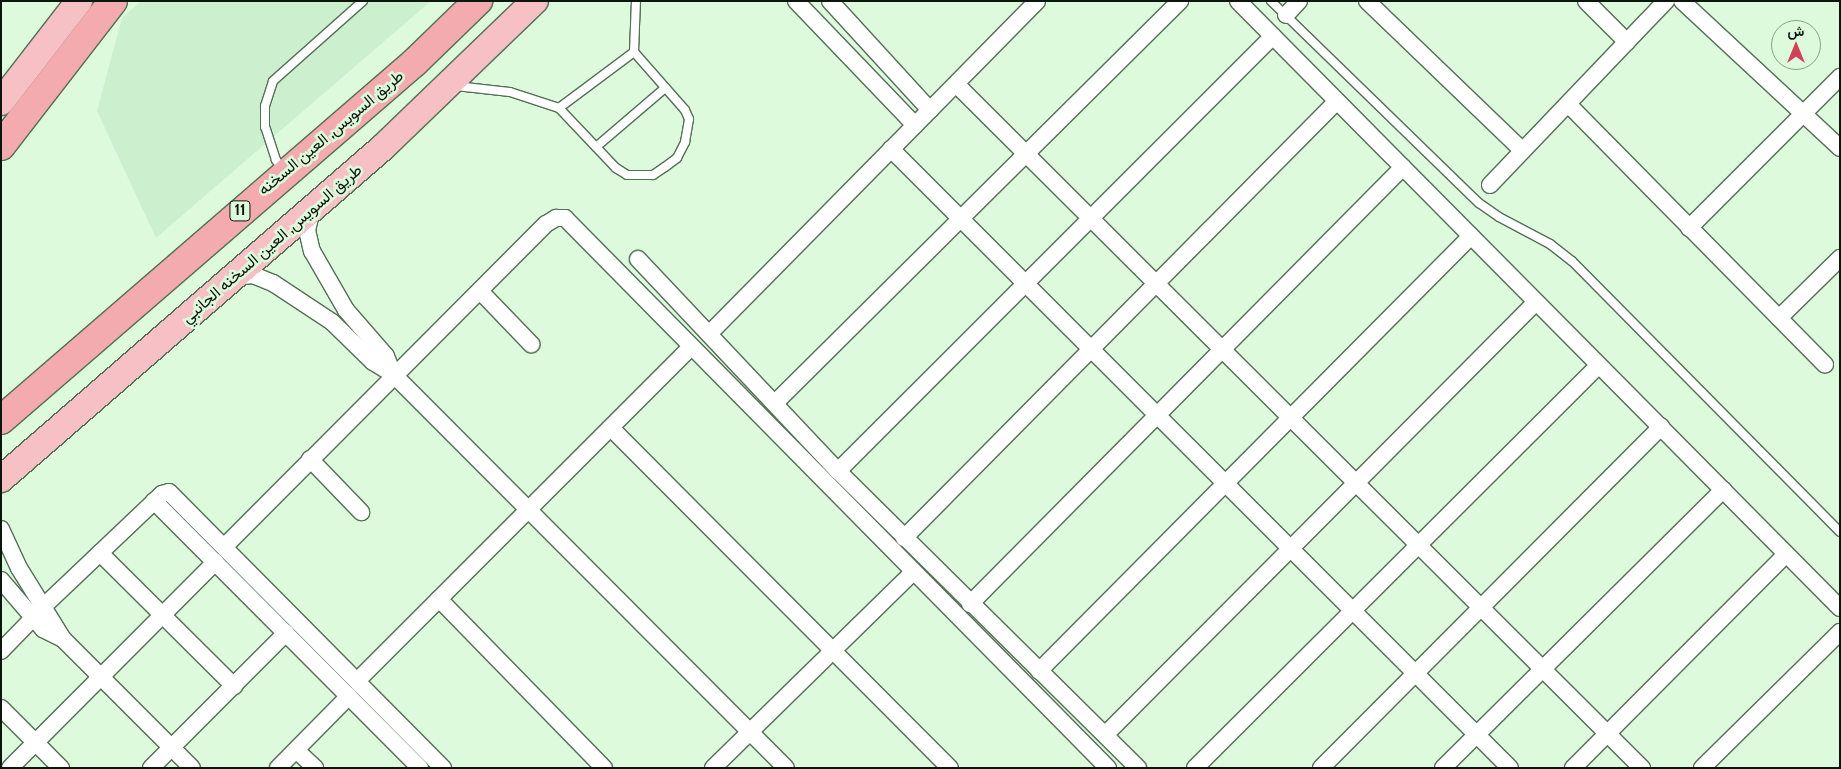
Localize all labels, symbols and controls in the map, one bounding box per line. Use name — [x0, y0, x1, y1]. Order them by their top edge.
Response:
north arrow — [1771, 20, 1821, 70]
text: ش — [1788, 22, 1804, 40]
street label: طريق السويس, العين السخنه — [254, 67, 408, 199]
street label: طريق السويس, العين السخنه الجانبي — [178, 160, 366, 328]
road number: 11 — [229, 198, 251, 224]

